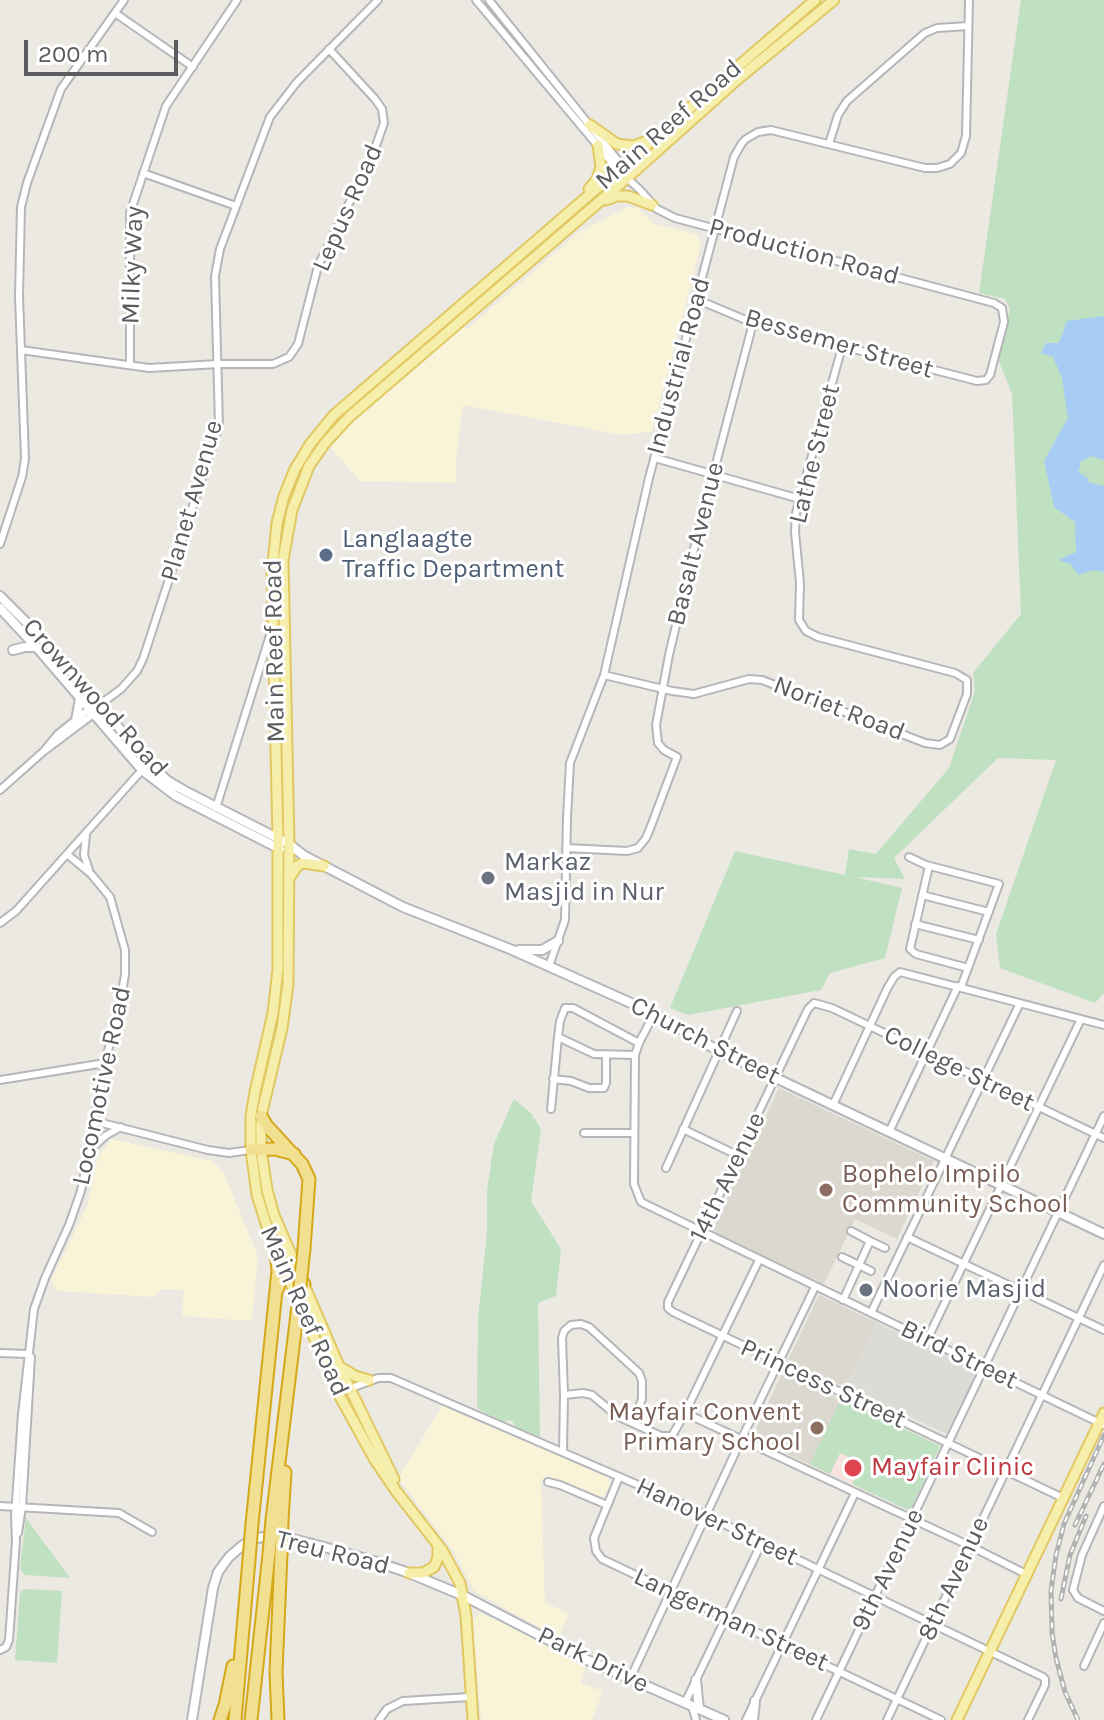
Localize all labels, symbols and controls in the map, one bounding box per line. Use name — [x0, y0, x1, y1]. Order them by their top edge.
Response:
scale bar — [28, 24, 182, 74]
text: 200 m — [38, 40, 109, 68]
street label: Main Reef Road — [590, 53, 748, 197]
street label: Lepus Road — [306, 139, 390, 277]
street label: Milky Way — [115, 205, 151, 325]
street label: Production Road — [705, 212, 903, 292]
street label: Industrial Road — [640, 274, 718, 458]
street label: Bessemer Street — [741, 302, 937, 386]
street label: Lathe Street — [783, 381, 847, 527]
street label: Planet Avenue — [154, 417, 230, 585]
street label: Basalt Avenue — [661, 459, 731, 629]
place label: Langlaagte Traffic Department — [342, 524, 564, 586]
marker: Langlaagte Traffic Department — [317, 546, 335, 564]
street label: Main Reef Road — [258, 559, 292, 743]
street label: Crownwood Road — [16, 612, 174, 784]
street label: Noriet Road — [769, 670, 909, 748]
place label: Markaz Masjid in Nur — [504, 847, 664, 908]
marker: Markaz Masjid in Nur — [479, 869, 497, 887]
street label: Locomotive Road — [66, 984, 138, 1188]
street label: Church Street — [625, 990, 785, 1092]
street label: College Street — [879, 1019, 1039, 1119]
street label: 14th Avenue — [683, 1107, 773, 1247]
place label: Bophelo Impilo Community School — [842, 1159, 1069, 1220]
marker: Bophelo Impilo Community School — [817, 1181, 835, 1199]
street label: Main Reef Road — [252, 1221, 356, 1401]
place label: Noorie Masjid — [882, 1274, 1046, 1306]
marker: Noorie Masjid — [857, 1281, 875, 1299]
street label: Bird Street — [895, 1313, 1023, 1397]
street label: Princess Street — [735, 1332, 911, 1436]
place label: Mayfair Convent Primary School — [608, 1397, 801, 1458]
marker: Mayfair Convent Primary School — [808, 1419, 826, 1437]
place label: Mayfair Clinic — [871, 1452, 1034, 1484]
marker: Mayfair Clinic — [842, 1457, 864, 1479]
street label: Hanover Street — [631, 1471, 803, 1573]
street label: 9th Avenue — [845, 1504, 931, 1636]
street label: 8th Avenue — [912, 1512, 996, 1646]
street label: Treu Road — [273, 1524, 393, 1582]
street label: Langerman Street — [629, 1561, 833, 1679]
street label: Park Drive — [532, 1620, 654, 1700]

